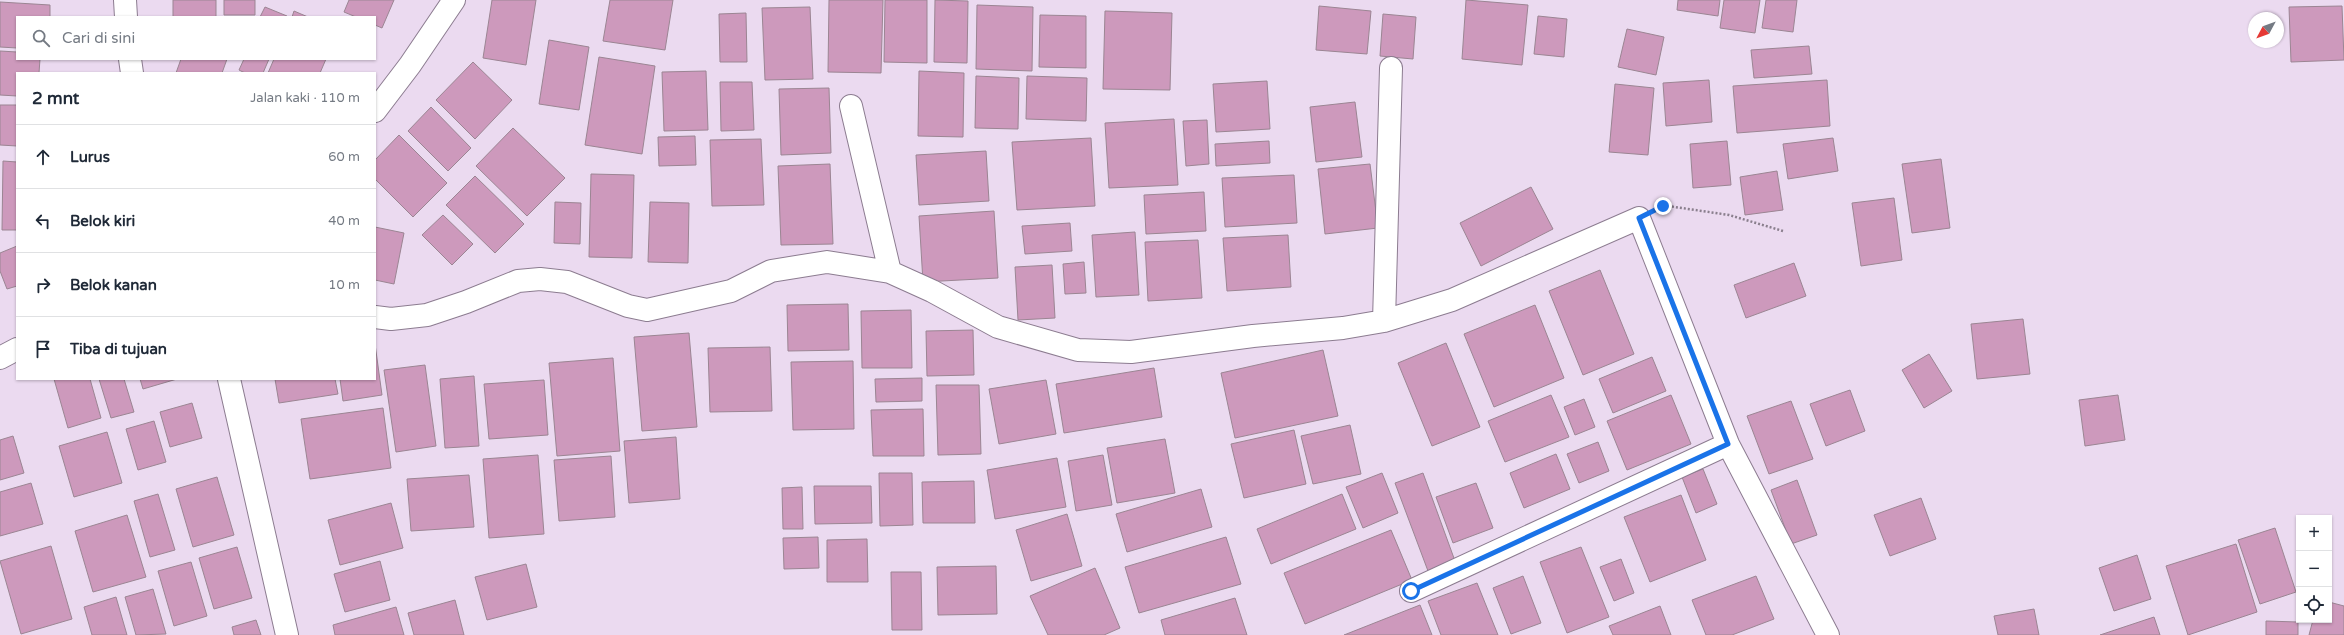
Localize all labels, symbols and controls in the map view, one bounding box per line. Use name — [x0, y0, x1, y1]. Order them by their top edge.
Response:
north arrow — [2248, 12, 2284, 48]
search box — [16, 16, 376, 60]
icon: search — [30, 27, 52, 49]
text: Cari di sini — [62, 29, 135, 47]
text: 2 mnt — [32, 88, 79, 109]
text: Jalan kaki · 110 m — [250, 90, 360, 106]
icon: ahead — [32, 146, 54, 168]
text: Lurus — [70, 148, 110, 166]
text: 60 m — [328, 149, 360, 165]
route end — [1654, 197, 1672, 215]
icon: left — [32, 210, 54, 232]
text: Belok kiri — [70, 212, 135, 230]
text: 40 m — [328, 213, 360, 229]
icon: right — [32, 274, 54, 296]
text: Belok kanan — [70, 276, 157, 294]
text: 10 m — [328, 277, 360, 293]
icon: arrive — [32, 338, 54, 360]
text: Tiba di tujuan — [70, 340, 167, 358]
map controls — [2296, 515, 2332, 623]
button: + — [2296, 515, 2332, 551]
button: − — [2296, 551, 2332, 587]
route start — [1402, 582, 1420, 600]
button: locate — [2296, 587, 2332, 623]

